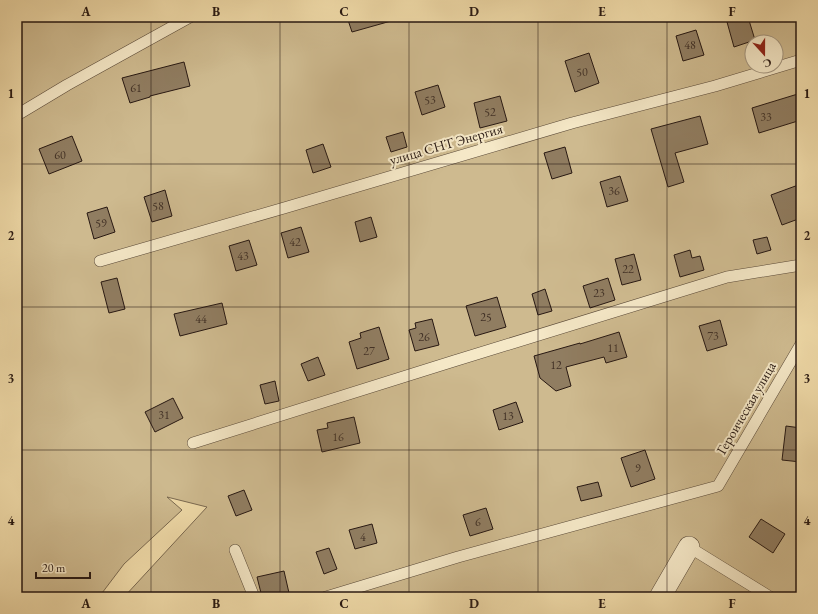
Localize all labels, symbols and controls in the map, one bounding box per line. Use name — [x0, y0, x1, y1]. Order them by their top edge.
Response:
text: A — [80, 3, 91, 20]
text: B — [212, 3, 220, 20]
text: C — [339, 3, 349, 20]
text: D — [469, 3, 479, 20]
text: E — [598, 3, 606, 20]
text: F — [728, 3, 736, 20]
north arrow — [744, 34, 784, 74]
house number: 48 — [684, 37, 696, 53]
text: С — [761, 55, 774, 71]
house number: 50 — [576, 64, 588, 80]
house number: 61 — [130, 80, 142, 96]
text: 1 — [8, 85, 15, 102]
text: 1 — [804, 85, 811, 102]
house number: 53 — [424, 92, 436, 108]
house number: 52 — [484, 104, 496, 120]
house number: 33 — [760, 109, 772, 125]
street label: улица СНТ Энергия — [387, 119, 505, 169]
house number: 60 — [54, 147, 66, 163]
house number: 36 — [608, 183, 620, 199]
house number: 58 — [152, 198, 164, 214]
house number: 59 — [95, 215, 107, 231]
text: 2 — [8, 227, 15, 244]
text: 2 — [804, 227, 811, 244]
house number: 42 — [289, 234, 301, 250]
house number: 43 — [237, 248, 249, 264]
house number: 22 — [622, 261, 634, 277]
house number: 23 — [593, 285, 605, 301]
house number: 25 — [480, 309, 492, 325]
house number: 44 — [195, 311, 207, 327]
house number: 73 — [707, 328, 719, 344]
house number: 26 — [418, 329, 430, 345]
house number: 11 — [607, 340, 619, 356]
house number: 27 — [363, 343, 375, 359]
house number: 12 — [550, 357, 562, 373]
street label: Героическая улица — [712, 358, 780, 457]
text: 3 — [8, 370, 15, 387]
text: 3 — [804, 370, 811, 387]
house number: 31 — [158, 407, 170, 423]
house number: 13 — [502, 408, 514, 424]
house number: 16 — [332, 429, 344, 445]
house number: 9 — [635, 460, 641, 476]
text: 4 — [8, 512, 15, 529]
text: 4 — [804, 512, 811, 529]
house number: 6 — [475, 514, 481, 530]
house number: 4 — [360, 529, 366, 545]
scale bar — [36, 554, 90, 580]
text: 20 m — [42, 560, 66, 576]
text: A — [80, 595, 91, 612]
text: B — [212, 595, 220, 612]
text: C — [339, 595, 349, 612]
text: D — [469, 595, 479, 612]
text: E — [598, 595, 606, 612]
text: F — [728, 595, 736, 612]

